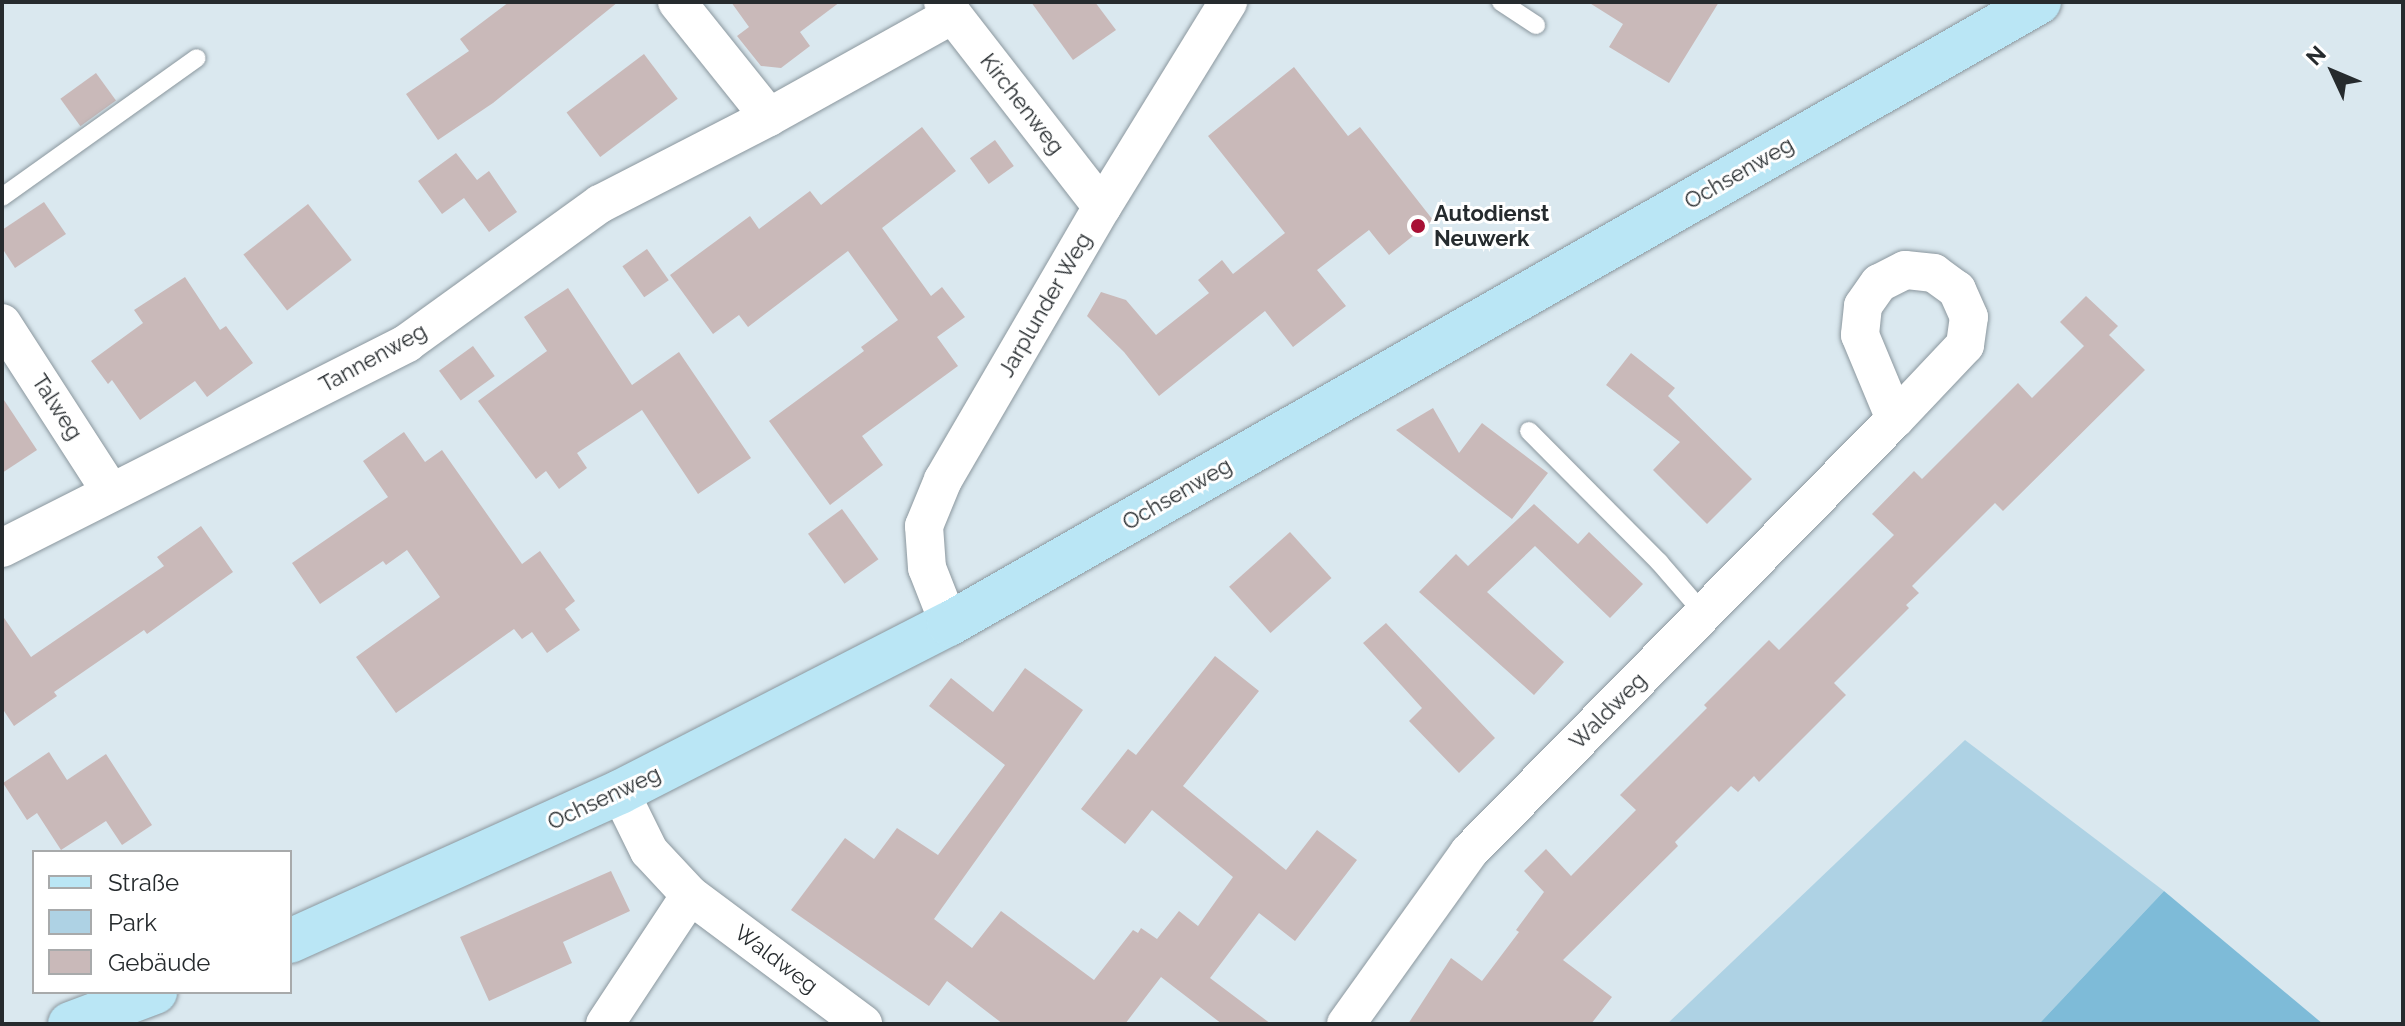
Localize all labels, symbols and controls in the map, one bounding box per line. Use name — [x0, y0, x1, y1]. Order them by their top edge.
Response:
north arrow — [2293, 32, 2373, 112]
text: N — [2301, 40, 2331, 70]
street label: Kirchenweg — [974, 48, 1070, 160]
street label: Ochsenweg — [1680, 131, 1798, 215]
place label: Autodienst Neuwerk — [1434, 200, 1549, 252]
marker: Autodienst Neuwerk — [1409, 217, 1427, 235]
street label: Jarplunder Weg — [993, 228, 1097, 382]
street label: Tannenweg — [315, 318, 431, 398]
street label: Talweg — [26, 369, 88, 445]
street label: Ochsenweg — [1118, 452, 1236, 536]
street label: Waldweg — [1564, 667, 1652, 755]
street label: Ochsenweg — [543, 760, 665, 836]
legend — [32, 850, 292, 994]
text: Straße — [108, 868, 179, 897]
text: Park — [108, 908, 157, 937]
street label: Waldweg — [729, 919, 823, 999]
text: Gebäude — [108, 948, 210, 977]

